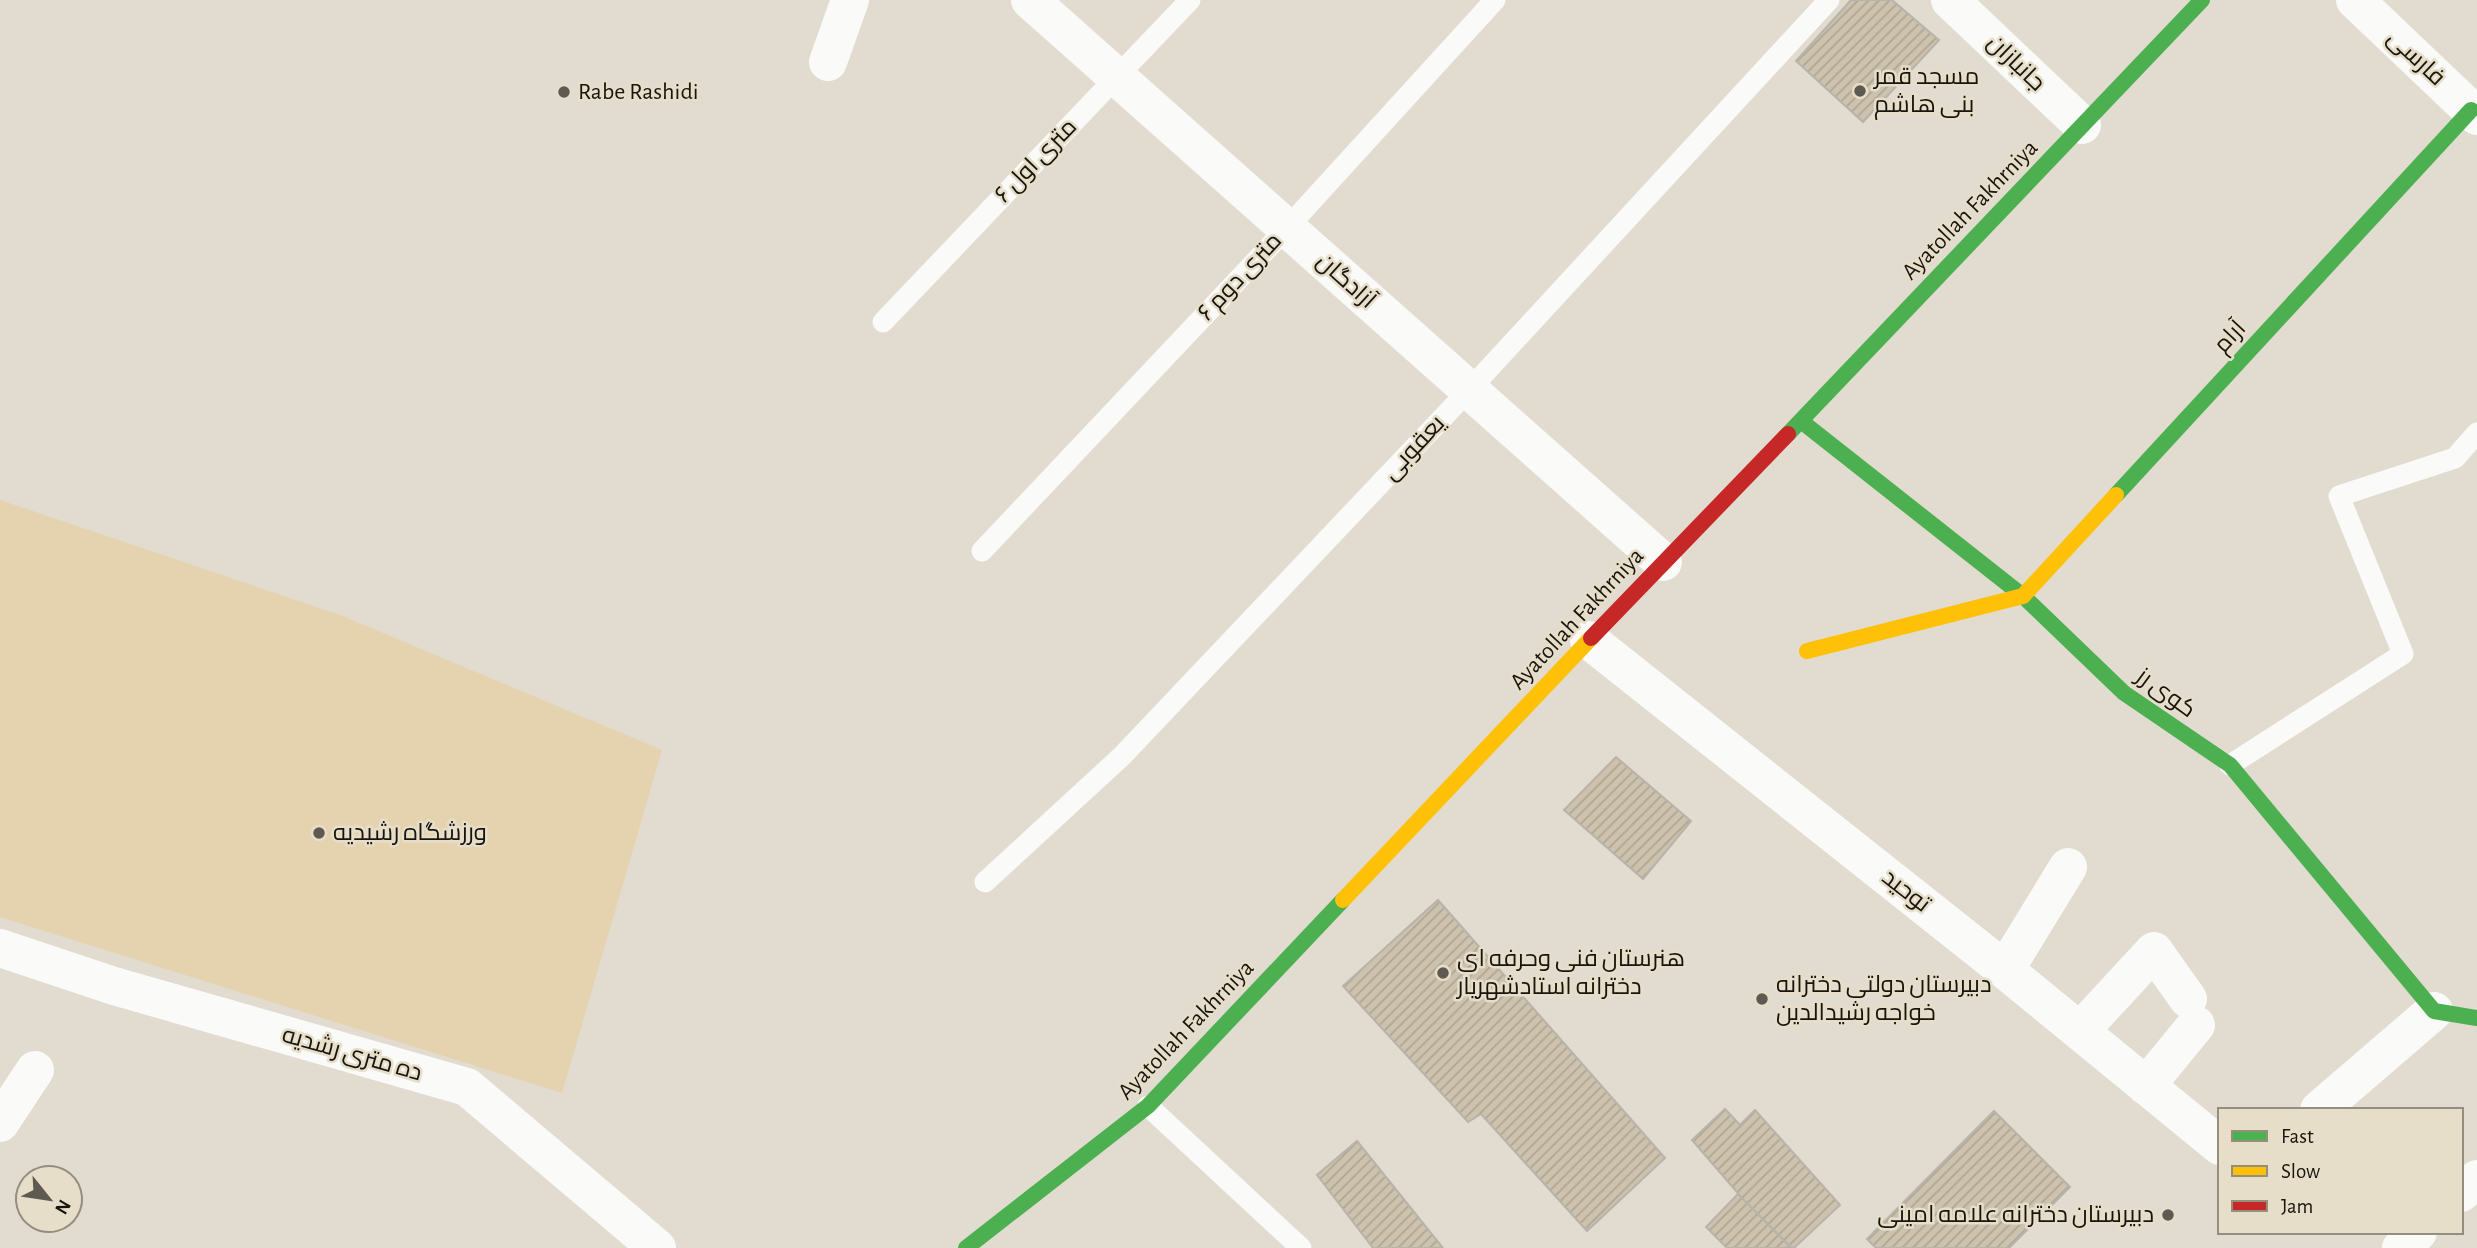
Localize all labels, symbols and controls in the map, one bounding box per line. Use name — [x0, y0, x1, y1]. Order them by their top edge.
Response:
street label: فارسی — [2382, 26, 2449, 91]
street label: جانبازان — [1982, 30, 2049, 97]
place label: مسجد قمر بنی هاشم — [1872, 65, 1979, 120]
place label: Rabe Rashidi — [578, 80, 699, 104]
marker: مسجد قمر بنی هاشم — [1852, 83, 1868, 99]
marker: Rabe Rashidi — [556, 84, 572, 100]
street label: ۶ متری اول — [991, 115, 1082, 208]
street label: Ayatollah Fakhrniya — [1898, 136, 2042, 284]
street label: ۶ متری دوم — [1194, 228, 1289, 328]
street label: آزادگان — [1311, 247, 1382, 314]
street label: آرام — [2208, 315, 2253, 360]
street label: یعقوبی — [1378, 411, 1451, 486]
street label: Ayatollah Fakhrniya — [1506, 544, 1648, 694]
street label: کوی رز — [2130, 662, 2200, 723]
place label: ورزشگاه رشیدیه — [333, 820, 487, 845]
marker: ورزشگاه رشیدیه — [311, 825, 327, 841]
street label: توحید — [1878, 865, 1935, 917]
place label: هنرستان فنی وحرفه ای دخترانه استادشهریار — [1455, 947, 1685, 1000]
street label: Ayatollah Fakhrniya — [1114, 956, 1258, 1104]
marker: هنرستان فنی وحرفه ای دخترانه استادشهریار — [1435, 965, 1451, 981]
place label: دبیرستان دولتی دخترانه خواجه رشیدالدین — [1776, 973, 1992, 1026]
marker: دبیرستان دولتی دخترانه خواجه رشیدالدین — [1754, 991, 1770, 1007]
street label: ده متری رشدیه — [279, 1022, 425, 1086]
legend — [2218, 1108, 2463, 1234]
text: Fast — [2281, 1126, 2314, 1147]
text: Slow — [2281, 1161, 2320, 1182]
north arrow — [14, 1164, 84, 1234]
text: N — [51, 1196, 74, 1217]
text: Jam — [2281, 1196, 2313, 1217]
place label: دبیرستان دخترانه علامه امینی — [1877, 1203, 2154, 1228]
marker: دبیرستان دخترانه علامه امینی — [2160, 1207, 2176, 1223]

